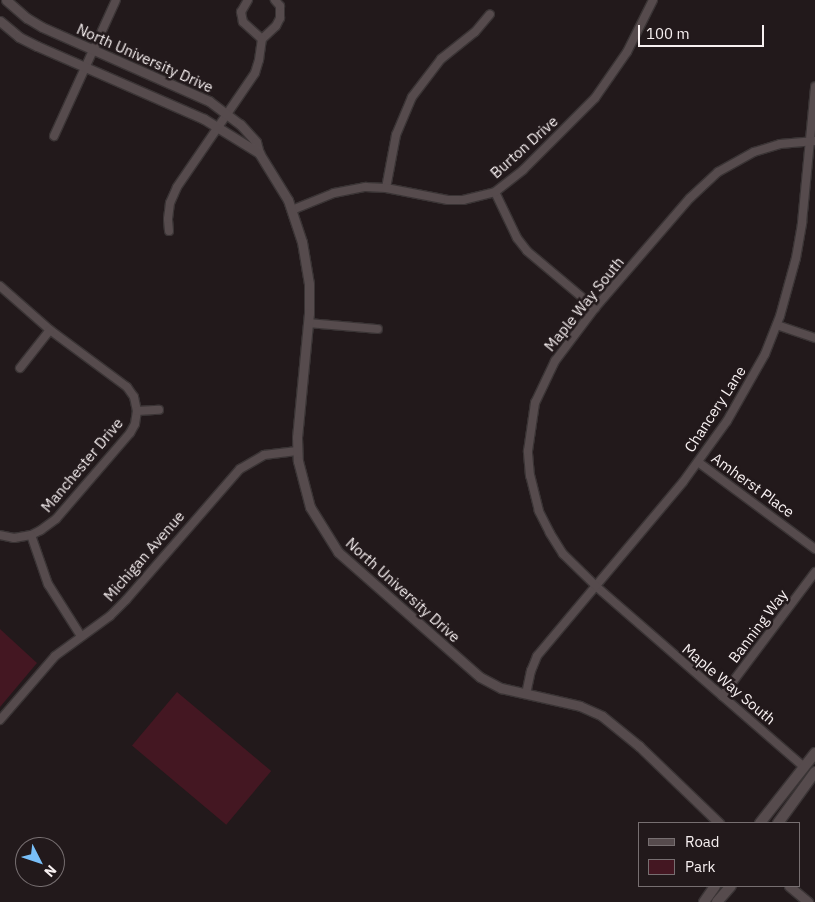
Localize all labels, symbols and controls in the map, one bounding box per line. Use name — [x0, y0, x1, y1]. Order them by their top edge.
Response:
scale bar — [640, 15, 766, 47]
street label: North University Drive — [74, 20, 216, 96]
text: 100 m — [646, 24, 690, 43]
street label: Burton Drive — [487, 112, 561, 182]
street label: Maple Way South — [540, 253, 628, 355]
street label: Chancery Lane — [680, 363, 750, 455]
street label: Manchester Drive — [37, 414, 127, 516]
street label: Amherst Place — [708, 449, 798, 521]
street label: Michigan Avenue — [100, 507, 188, 605]
street label: North University Drive — [342, 534, 464, 646]
street label: Banning Way — [725, 586, 791, 666]
street label: Maple Way South — [679, 640, 779, 728]
legend — [638, 822, 800, 887]
text: Road — [685, 832, 720, 851]
north arrow — [15, 837, 65, 887]
text: Park — [685, 857, 715, 876]
text: N — [40, 861, 61, 881]

